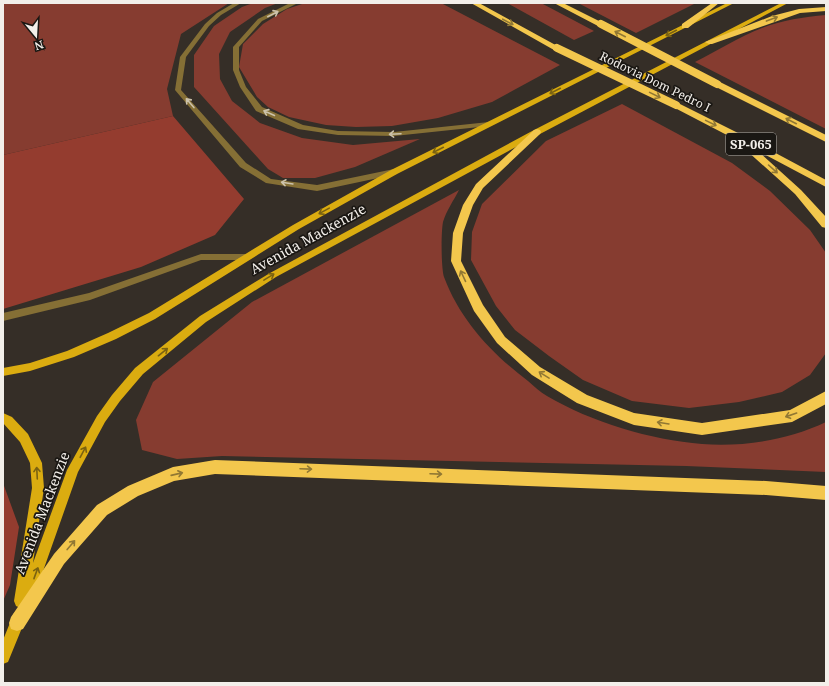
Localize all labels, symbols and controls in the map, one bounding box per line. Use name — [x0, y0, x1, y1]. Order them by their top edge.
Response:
one-way arrow — [267, 9, 279, 17]
one-way arrow — [766, 15, 778, 23]
north arrow — [16, 16, 56, 56]
one-way arrow — [502, 18, 514, 26]
one-way arrow — [615, 30, 627, 37]
one-way arrow — [665, 30, 677, 37]
text: N — [32, 38, 46, 55]
street label: Rodovia Dom Pedro I — [597, 47, 713, 116]
one-way arrow — [549, 88, 561, 95]
one-way arrow — [649, 92, 661, 99]
one-way arrow — [185, 98, 194, 108]
one-way arrow — [263, 109, 275, 116]
one-way arrow — [785, 117, 797, 124]
one-way arrow — [704, 120, 716, 127]
one-way arrow — [389, 130, 402, 137]
road number: SP-065 — [726, 133, 776, 155]
one-way arrow — [433, 147, 445, 154]
one-way arrow — [767, 164, 777, 173]
one-way arrow — [281, 179, 294, 187]
street label: Avenida Mackenzie — [246, 199, 369, 278]
one-way arrow — [318, 208, 330, 216]
one-way arrow — [459, 271, 466, 283]
one-way arrow — [263, 273, 275, 281]
one-way arrow — [158, 347, 168, 356]
one-way arrow — [538, 371, 550, 379]
one-way arrow — [785, 412, 798, 419]
one-way arrow — [657, 419, 670, 427]
one-way arrow — [80, 446, 87, 458]
street label: Avenida Mackenzie — [9, 449, 74, 577]
one-way arrow — [299, 465, 312, 473]
one-way arrow — [33, 467, 41, 480]
one-way arrow — [170, 469, 183, 477]
one-way arrow — [429, 471, 442, 478]
one-way arrow — [66, 539, 75, 550]
one-way arrow — [32, 568, 40, 580]

